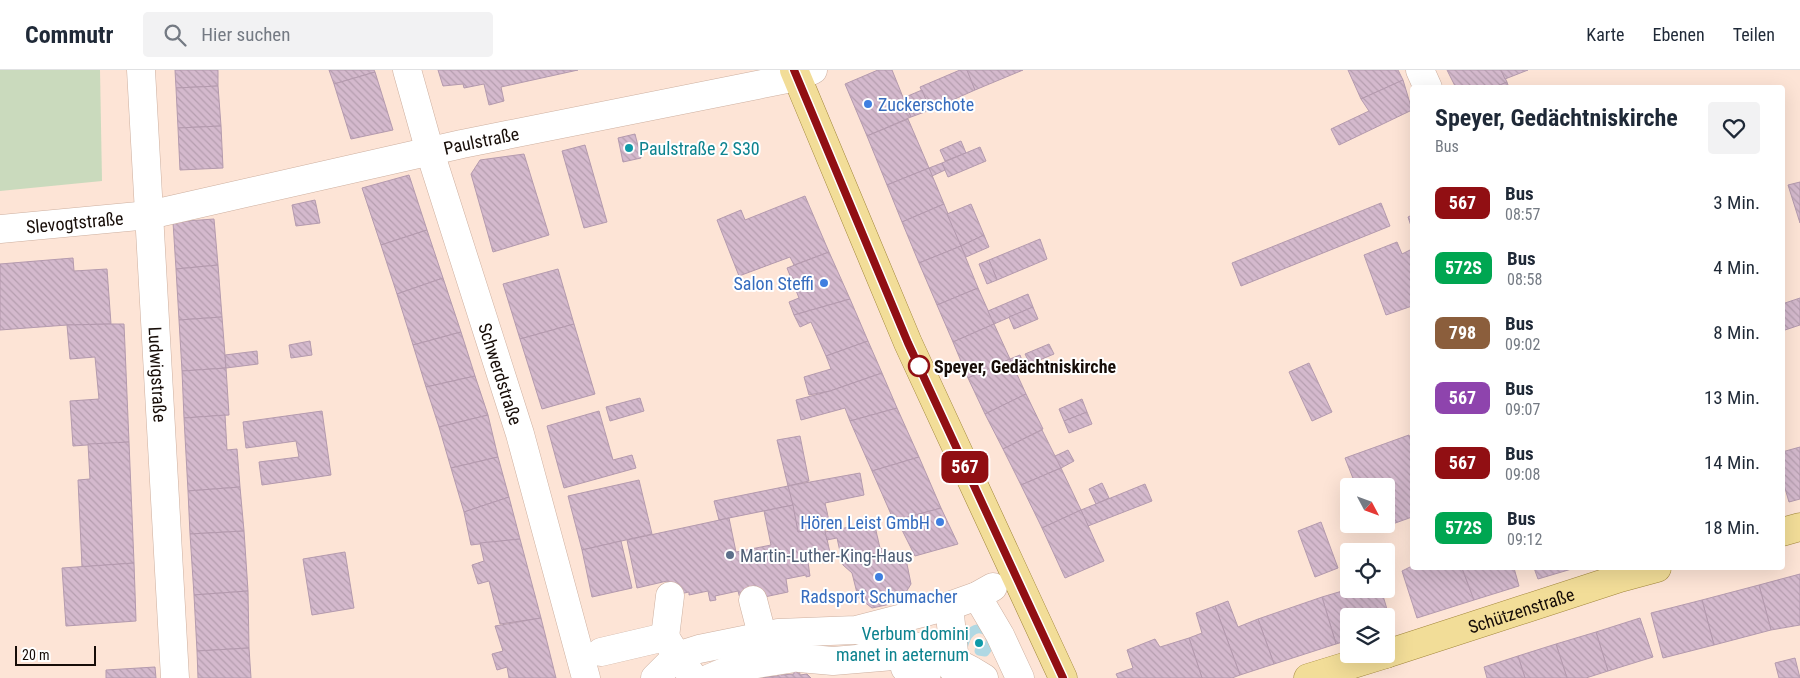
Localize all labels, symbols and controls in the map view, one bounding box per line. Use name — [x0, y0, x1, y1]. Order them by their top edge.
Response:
search box — [143, 12, 493, 57]
text: Commutr — [25, 21, 113, 49]
icon: search — [161, 21, 189, 49]
text: Hier suchen — [201, 23, 290, 46]
text: Karte — [1586, 24, 1625, 45]
text: Ebenen — [1653, 24, 1705, 45]
text: Teilen — [1733, 24, 1775, 45]
place label: Zuckerschote — [878, 94, 974, 115]
marker: Zuckerschote — [862, 98, 874, 110]
button: heart — [1708, 102, 1760, 154]
text: Speyer, Gedächtniskirche — [1435, 104, 1678, 132]
street label: Paulstraße — [441, 122, 521, 158]
text: Bus — [1435, 137, 1459, 156]
place label: Paulstraße 2 S30 — [639, 138, 760, 159]
marker: Paulstraße 2 S30 — [623, 142, 635, 154]
text: Bus — [1505, 182, 1534, 205]
text: 3 Min. — [1713, 191, 1760, 214]
text: 567 — [1449, 192, 1476, 213]
text: 08:57 — [1505, 205, 1540, 224]
street label: Slevogtstraße — [25, 207, 124, 237]
text: Bus — [1507, 247, 1536, 270]
text: 4 Min. — [1713, 256, 1760, 279]
text: 572S — [1445, 257, 1482, 278]
text: 08:58 — [1507, 270, 1542, 289]
place label: Salon Steffi — [734, 273, 814, 294]
marker: Salon Steffi — [818, 277, 830, 289]
text: Bus — [1505, 312, 1534, 335]
street label: Schwerdstraße — [475, 320, 527, 427]
text: 8 Min. — [1713, 321, 1760, 344]
text: 798 — [1449, 322, 1476, 343]
street label: Ludwigstraße — [145, 326, 171, 423]
text: 09:02 — [1505, 335, 1540, 354]
marker: Speyer, Gedächtniskirche — [908, 355, 930, 377]
place label: Speyer, Gedächtniskirche — [934, 356, 1116, 377]
text: Bus — [1505, 377, 1534, 400]
text: 13 Min. — [1704, 386, 1760, 409]
text: 567 — [1449, 387, 1476, 408]
text: 09:07 — [1505, 400, 1540, 419]
text: Bus — [1505, 442, 1534, 465]
line badge: 567 — [936, 451, 994, 483]
text: 14 Min. — [1704, 451, 1760, 474]
text: 567 — [1449, 452, 1476, 473]
text: 567 — [951, 456, 979, 477]
text: 09:08 — [1505, 465, 1540, 484]
north arrow — [1340, 478, 1395, 532]
map controls — [1340, 478, 1395, 663]
text: Bus — [1507, 507, 1536, 530]
place label: Hören Leist GmbH — [800, 512, 930, 533]
marker: Hören Leist GmbH — [934, 516, 946, 528]
text: 18 Min. — [1704, 516, 1760, 539]
text: 572S — [1445, 517, 1482, 538]
text: 09:12 — [1507, 530, 1542, 549]
button: locate — [1340, 543, 1395, 598]
place label: Martin-Luther-King-Haus — [740, 545, 913, 566]
marker: Martin-Luther-King-Haus — [724, 549, 736, 561]
marker: Radsport Schumacher — [873, 571, 885, 583]
street label: Schützenstraße — [1465, 583, 1577, 637]
place label: Radsport Schumacher — [801, 586, 958, 607]
button: layers — [1340, 608, 1395, 663]
place label: Verbum domini manet in aeternum — [836, 623, 969, 665]
marker: Verbum domini manet in aeternum — [973, 637, 985, 649]
scale bar — [15, 643, 96, 666]
text: 20 m — [22, 647, 50, 663]

